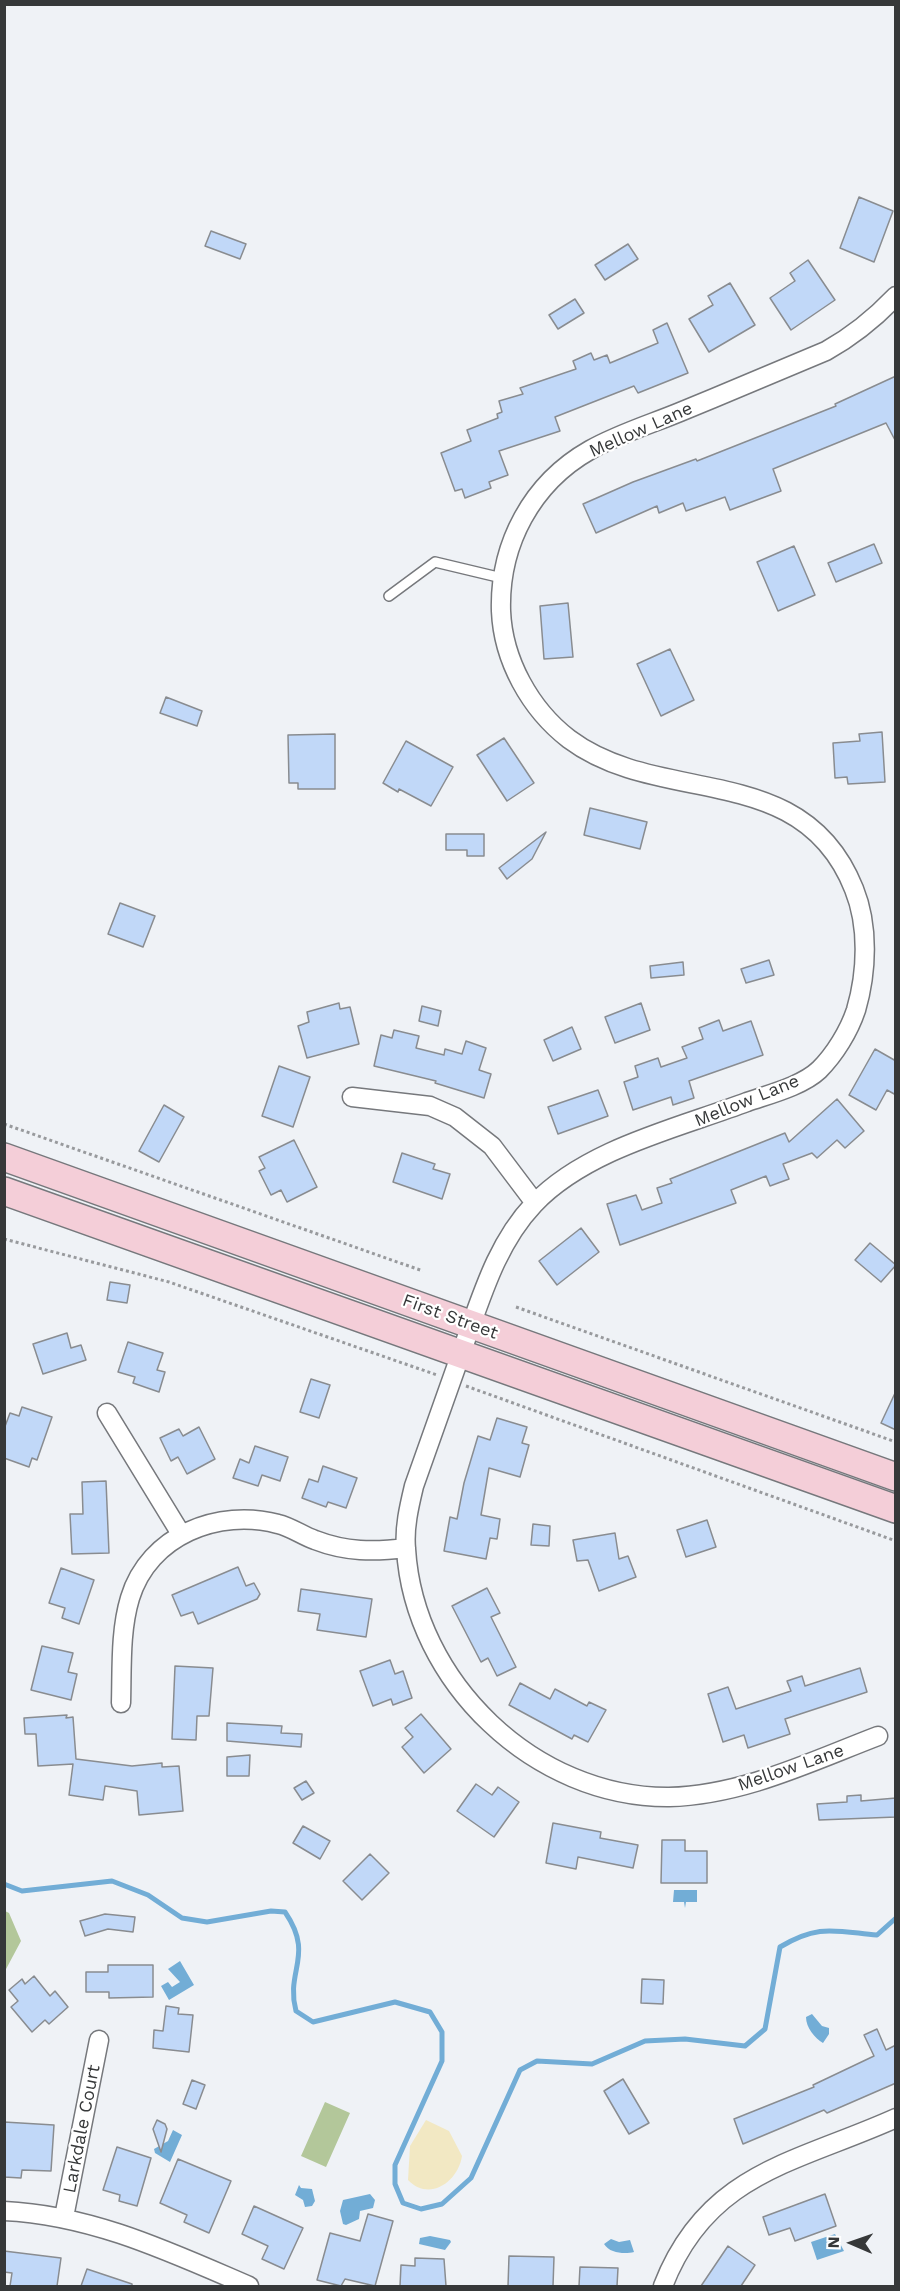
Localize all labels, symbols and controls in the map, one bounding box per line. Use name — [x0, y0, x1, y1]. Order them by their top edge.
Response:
street label: Mellow Lane — [586, 398, 696, 462]
street label: Mellow Lane — [692, 1070, 802, 1132]
street label: First Street — [399, 1290, 501, 1344]
street label: Mellow Lane — [735, 1740, 847, 1796]
street label: Larkdale Court — [59, 2063, 105, 2195]
north arrow — [822, 2213, 882, 2273]
text: N — [824, 2236, 843, 2249]

